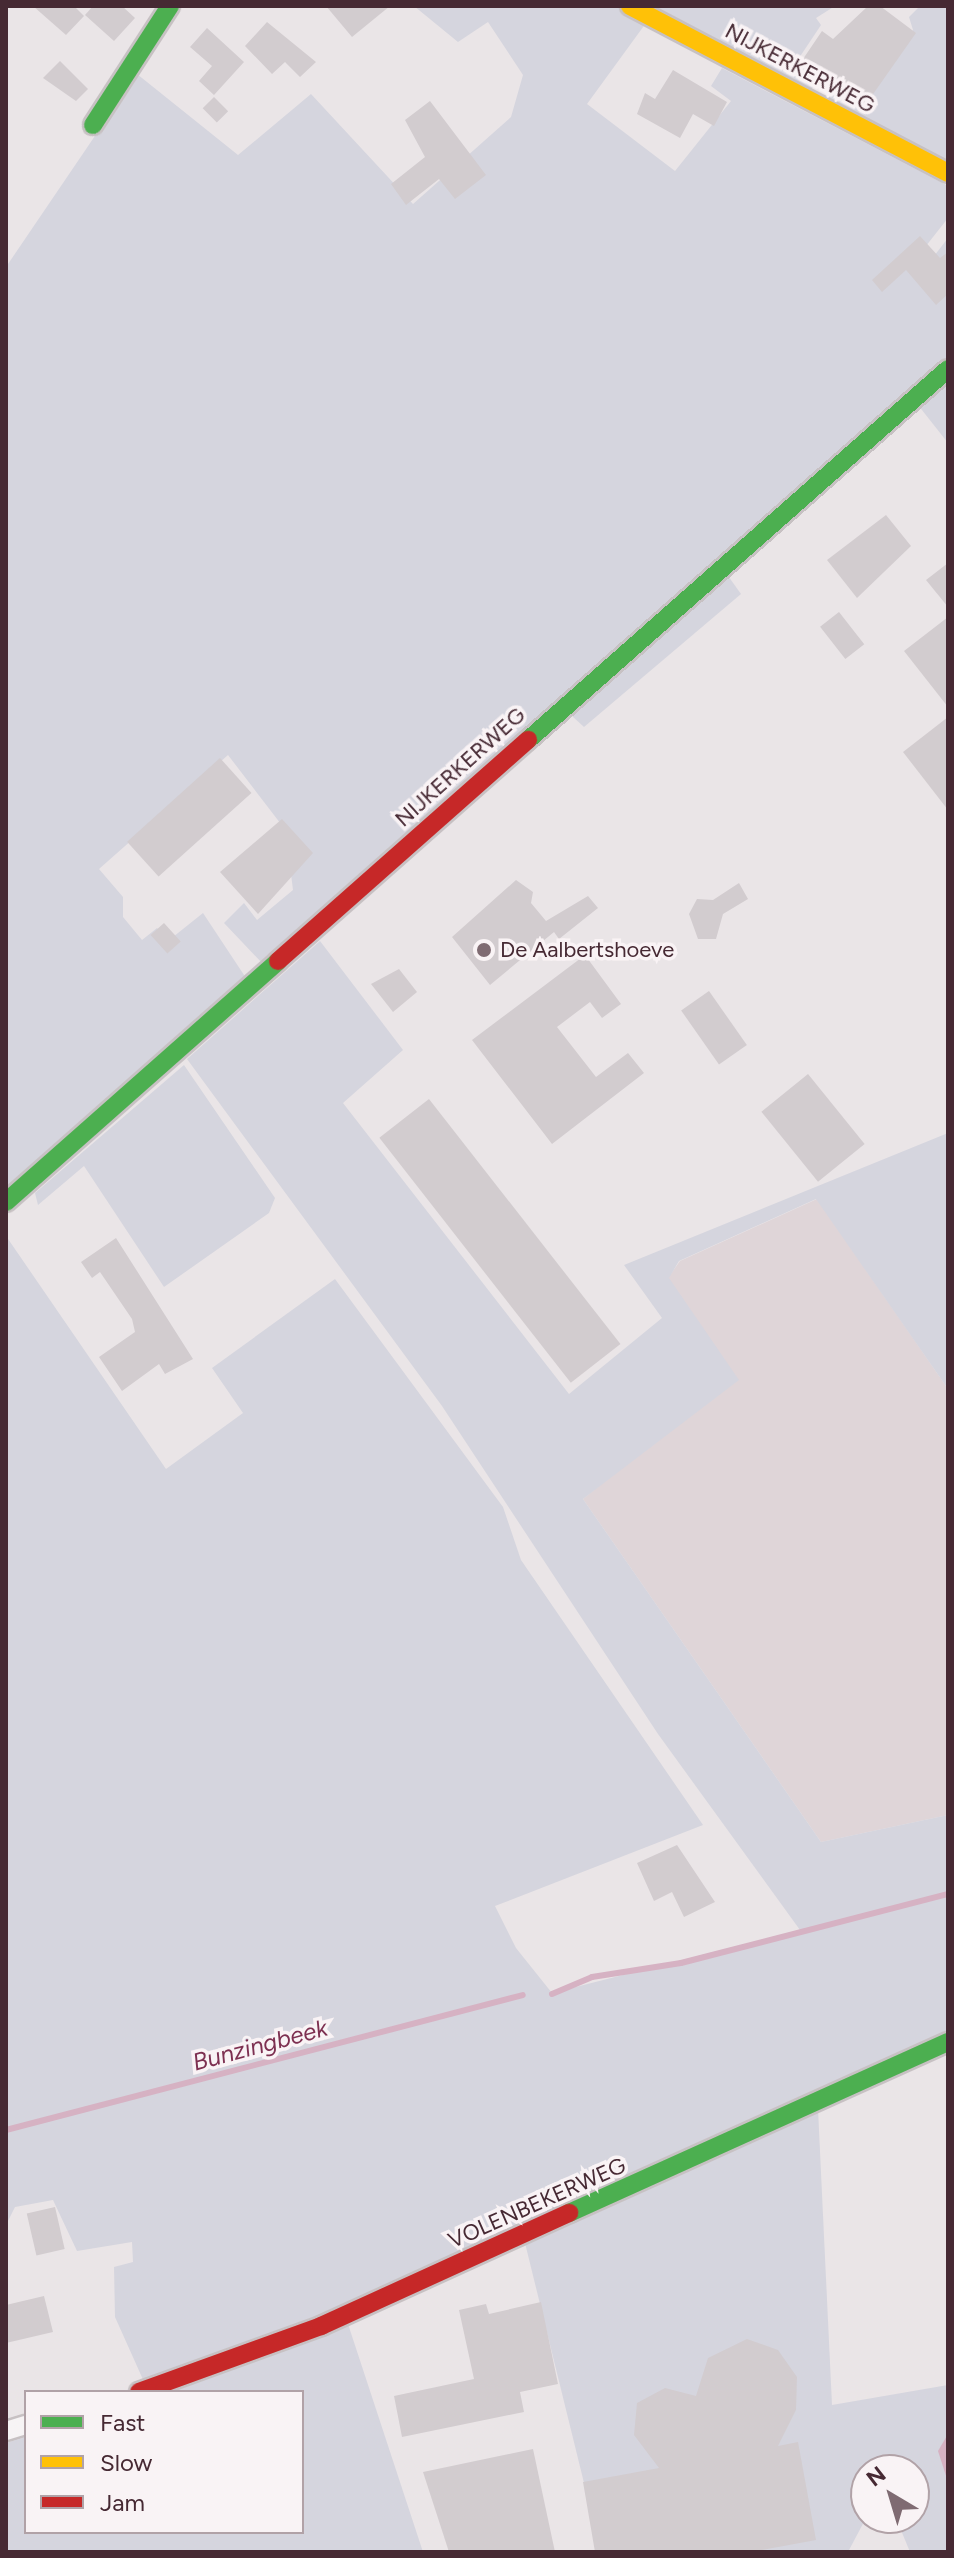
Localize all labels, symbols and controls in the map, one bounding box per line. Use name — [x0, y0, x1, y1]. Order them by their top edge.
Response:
street label: NIJKERKERWEG — [721, 17, 879, 119]
street label: NIJKERKERWEG — [390, 702, 530, 832]
place label: De Aalbertshoeve — [500, 937, 674, 963]
marker: De Aalbertshoeve — [475, 941, 493, 959]
water label: Bunzingbeek — [189, 2013, 331, 2077]
street label: VOLENBEKERWEG — [444, 2152, 630, 2254]
legend — [24, 2390, 304, 2534]
text: Fast — [100, 2408, 145, 2437]
text: Slow — [100, 2448, 152, 2477]
north arrow — [850, 2454, 930, 2534]
text: N — [861, 2460, 891, 2492]
text: Jam — [100, 2488, 145, 2517]

